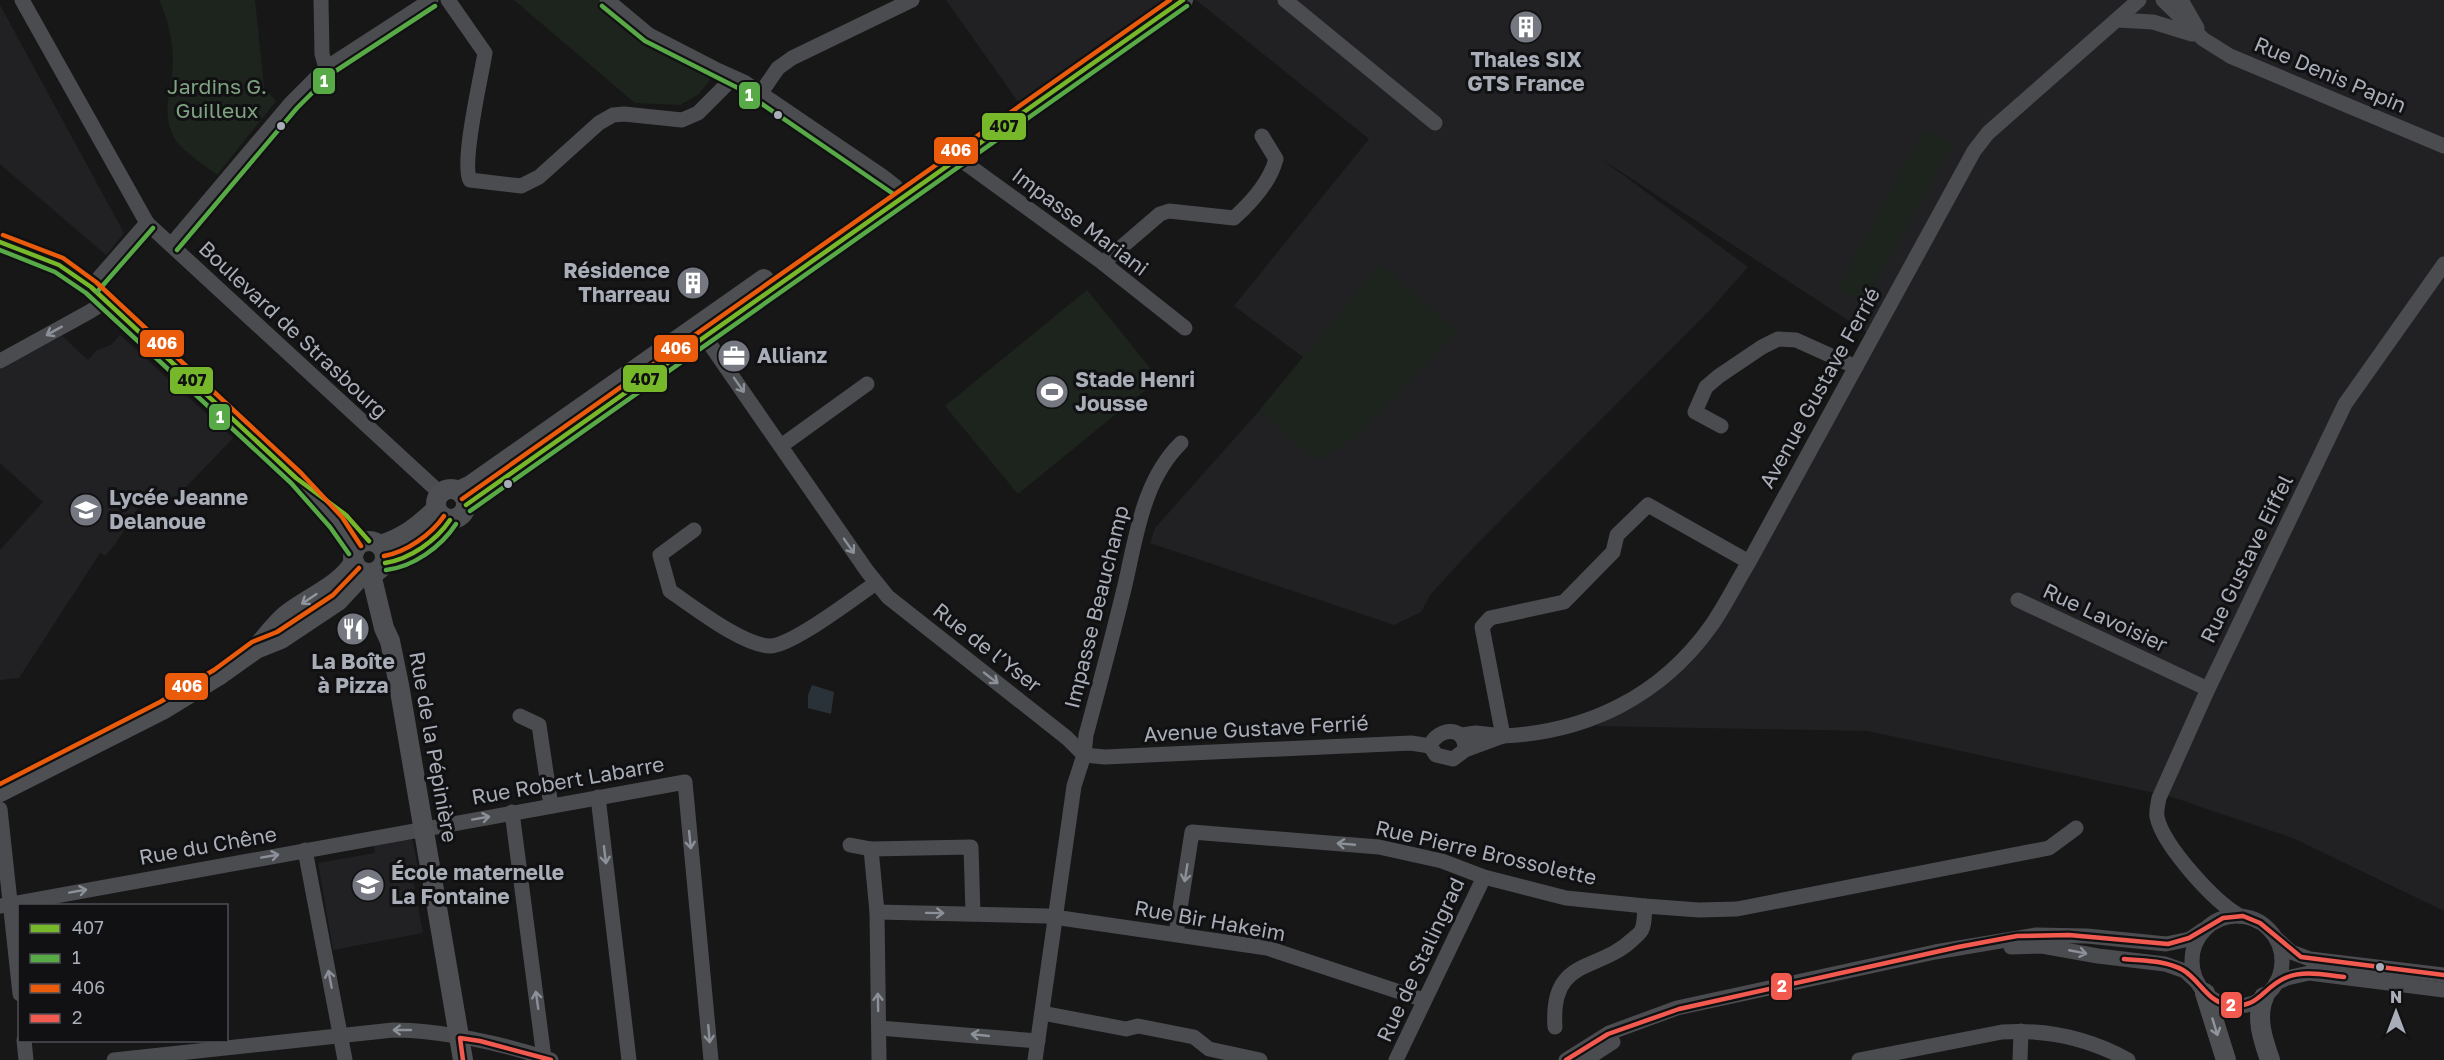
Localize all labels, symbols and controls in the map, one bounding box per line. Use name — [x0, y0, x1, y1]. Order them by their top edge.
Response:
building icon: Thales SIX GTS France — [1508, 9, 1544, 45]
street label: Rue Denis Papin — [2250, 30, 2410, 118]
place label: Thales SIX GTS France — [1467, 46, 1585, 96]
line badge: 1 — [312, 67, 336, 95]
text: 1 — [320, 71, 328, 91]
park label: Jardins G. Guilleux — [167, 73, 267, 123]
line badge: 1 — [738, 81, 761, 110]
text: 1 — [745, 85, 753, 105]
unlabelled marker — [772, 109, 784, 121]
line badge: 407 — [981, 112, 1027, 141]
text: 407 — [989, 116, 1019, 136]
unlabelled marker — [275, 120, 287, 132]
line badge: 406 — [933, 136, 979, 165]
text: 406 — [941, 140, 971, 160]
street label: Impasse Mariani — [1007, 162, 1154, 281]
street label: Boulevard de Strasbourg — [194, 235, 393, 424]
place label: Résidence Tharreau — [563, 257, 670, 307]
building icon: Résidence Tharreau — [675, 265, 711, 301]
street label: Avenue Gustave Ferrié — [1753, 283, 1885, 492]
one-way arrow — [46, 325, 63, 337]
line badge: 406 — [139, 329, 185, 358]
text: 406 — [147, 333, 177, 353]
line badge: 406 — [653, 334, 699, 363]
text: 406 — [661, 338, 691, 358]
office icon: Allianz — [716, 338, 752, 374]
place label: Allianz — [757, 342, 827, 368]
line badge: 407 — [622, 364, 668, 393]
line badge: 407 — [169, 366, 214, 395]
place label: Stade Henri Jousse — [1075, 366, 1195, 416]
text: 407 — [630, 369, 660, 389]
text: 407 — [177, 370, 207, 390]
sports icon: Stade Henri Jousse — [1034, 374, 1070, 410]
one-way arrow — [733, 377, 745, 393]
line badge: 1 — [208, 403, 231, 431]
text: 1 — [216, 407, 224, 427]
street label: Rue Gustave Eiffel — [2194, 470, 2298, 647]
unlabelled marker — [502, 478, 514, 490]
place label: Lycée Jeanne Delanoue — [109, 484, 248, 534]
school or university icon: Lycée Jeanne Delanoue — [68, 492, 104, 528]
street label: Impasse Beauchamp — [1058, 503, 1134, 711]
one-way arrow — [843, 537, 855, 554]
street label: Rue Lavoisier — [2039, 577, 2172, 657]
one-way arrow — [302, 593, 318, 605]
street label: Rue de l’Yser — [928, 597, 1047, 698]
restaurant icon: La Boîte à Pizza — [335, 611, 371, 647]
place label: La Boîte à Pizza — [311, 648, 395, 698]
street label: Rue de la Pépinière — [404, 649, 464, 844]
one-way arrow — [983, 671, 999, 684]
line badge: 406 — [164, 672, 209, 701]
text: 406 — [172, 676, 202, 696]
street label: Avenue Gustave Ferrié — [1143, 709, 1369, 747]
street label: Rue Robert Labarre — [469, 750, 666, 810]
one-way arrow — [470, 812, 490, 823]
street label: Rue Pierre Brossolette — [1373, 814, 1599, 890]
street label: Rue du Chêne — [137, 820, 279, 870]
one-way arrow — [685, 829, 696, 849]
one-way arrow — [1336, 838, 1356, 849]
one-way arrow — [599, 845, 610, 865]
one-way arrow — [260, 851, 279, 862]
place label: École maternelle La Fontaine — [391, 859, 564, 909]
one-way arrow — [1180, 863, 1191, 882]
school or university icon: École maternelle La Fontaine — [350, 867, 386, 903]
street label: Rue de Stalingrad — [1371, 873, 1470, 1046]
one-way arrow — [68, 886, 88, 897]
street label: Rue Bir Hakeim — [1133, 894, 1288, 946]
legend — [18, 904, 228, 1042]
one-way arrow — [925, 908, 945, 919]
text: 407 — [72, 916, 104, 938]
text: 1 — [72, 946, 81, 968]
one-way arrow — [2067, 947, 2087, 958]
unlabelled marker — [2374, 961, 2386, 973]
one-way arrow — [324, 969, 335, 989]
line badge: 2 — [1770, 972, 1793, 1001]
text: 406 — [72, 976, 105, 998]
text: 2 — [1777, 976, 1787, 996]
north arrow — [2366, 982, 2426, 1042]
text: N — [2390, 987, 2402, 1007]
one-way arrow — [532, 990, 543, 1010]
line badge: 2 — [2220, 991, 2243, 1019]
one-way arrow — [872, 992, 884, 1012]
text: 2 — [2226, 995, 2236, 1015]
text: 2 — [72, 1006, 82, 1028]
one-way arrow — [2210, 1017, 2221, 1036]
one-way arrow — [392, 1024, 412, 1036]
one-way arrow — [704, 1024, 715, 1043]
one-way arrow — [970, 1029, 990, 1040]

